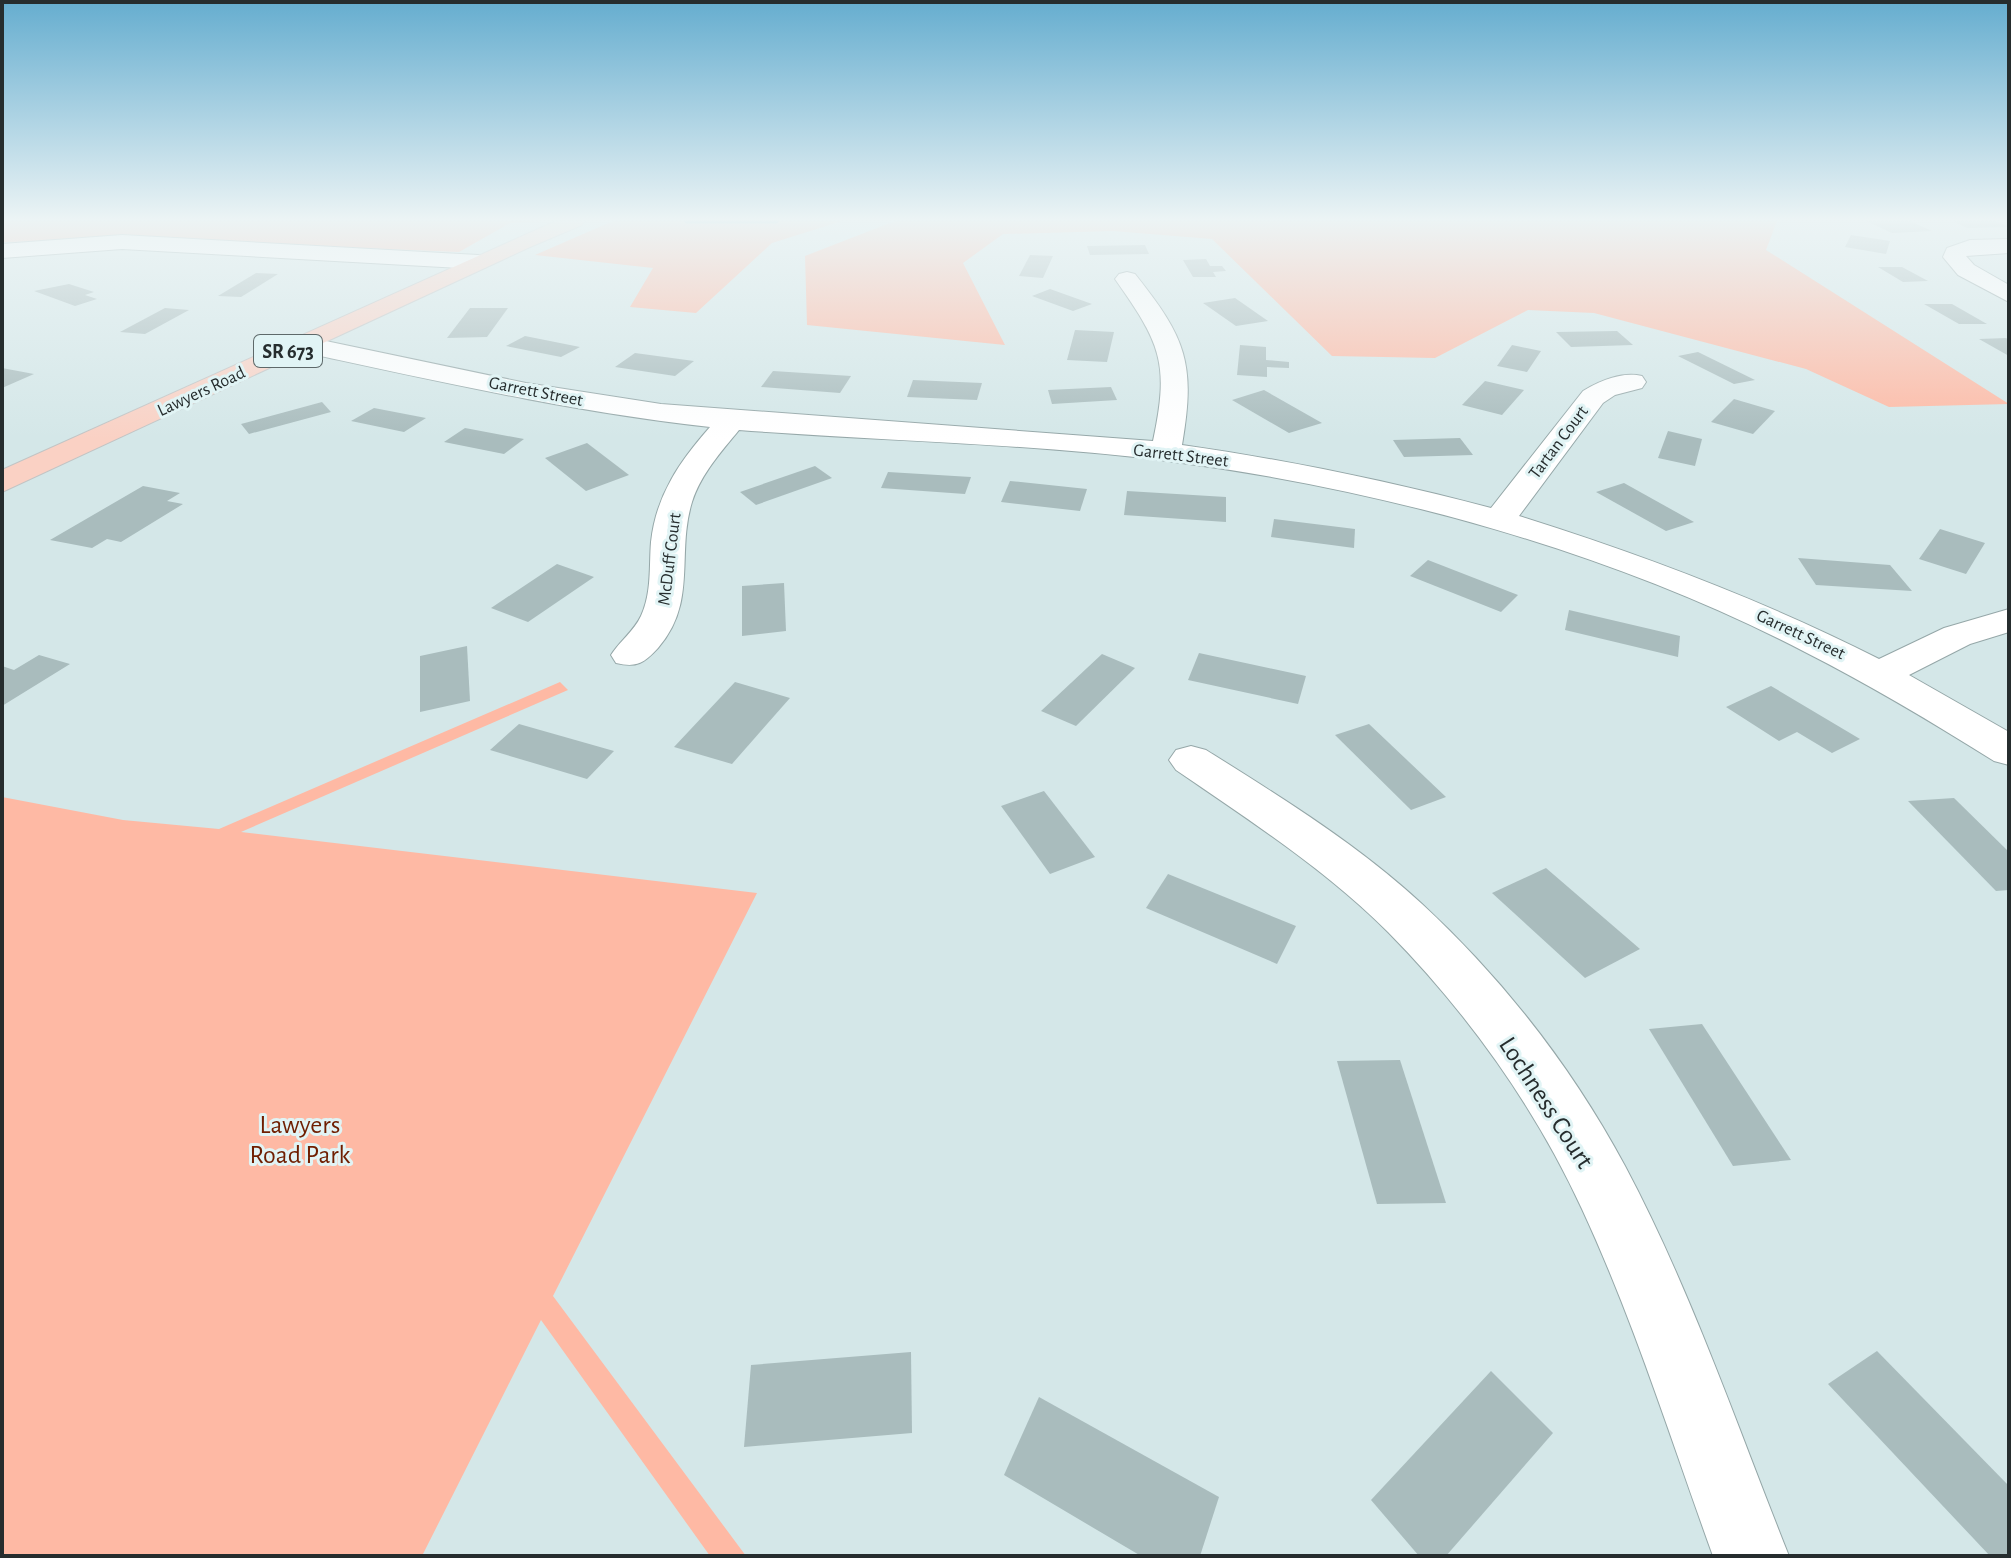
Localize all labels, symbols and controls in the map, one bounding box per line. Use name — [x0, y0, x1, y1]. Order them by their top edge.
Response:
road number: SR 673 — [254, 335, 322, 367]
street label: Lawyers Road — [155, 364, 248, 420]
street label: Garrett Street — [487, 374, 585, 410]
street label: Tartan Court — [1526, 403, 1592, 482]
street label: Garrett Street — [1132, 441, 1230, 471]
street label: McDuff Court — [655, 512, 685, 606]
street label: Garrett Street — [1753, 607, 1848, 663]
street label: Lochness Court — [1494, 1032, 1598, 1173]
park label: Lawyers Road Park — [250, 1112, 351, 1168]

